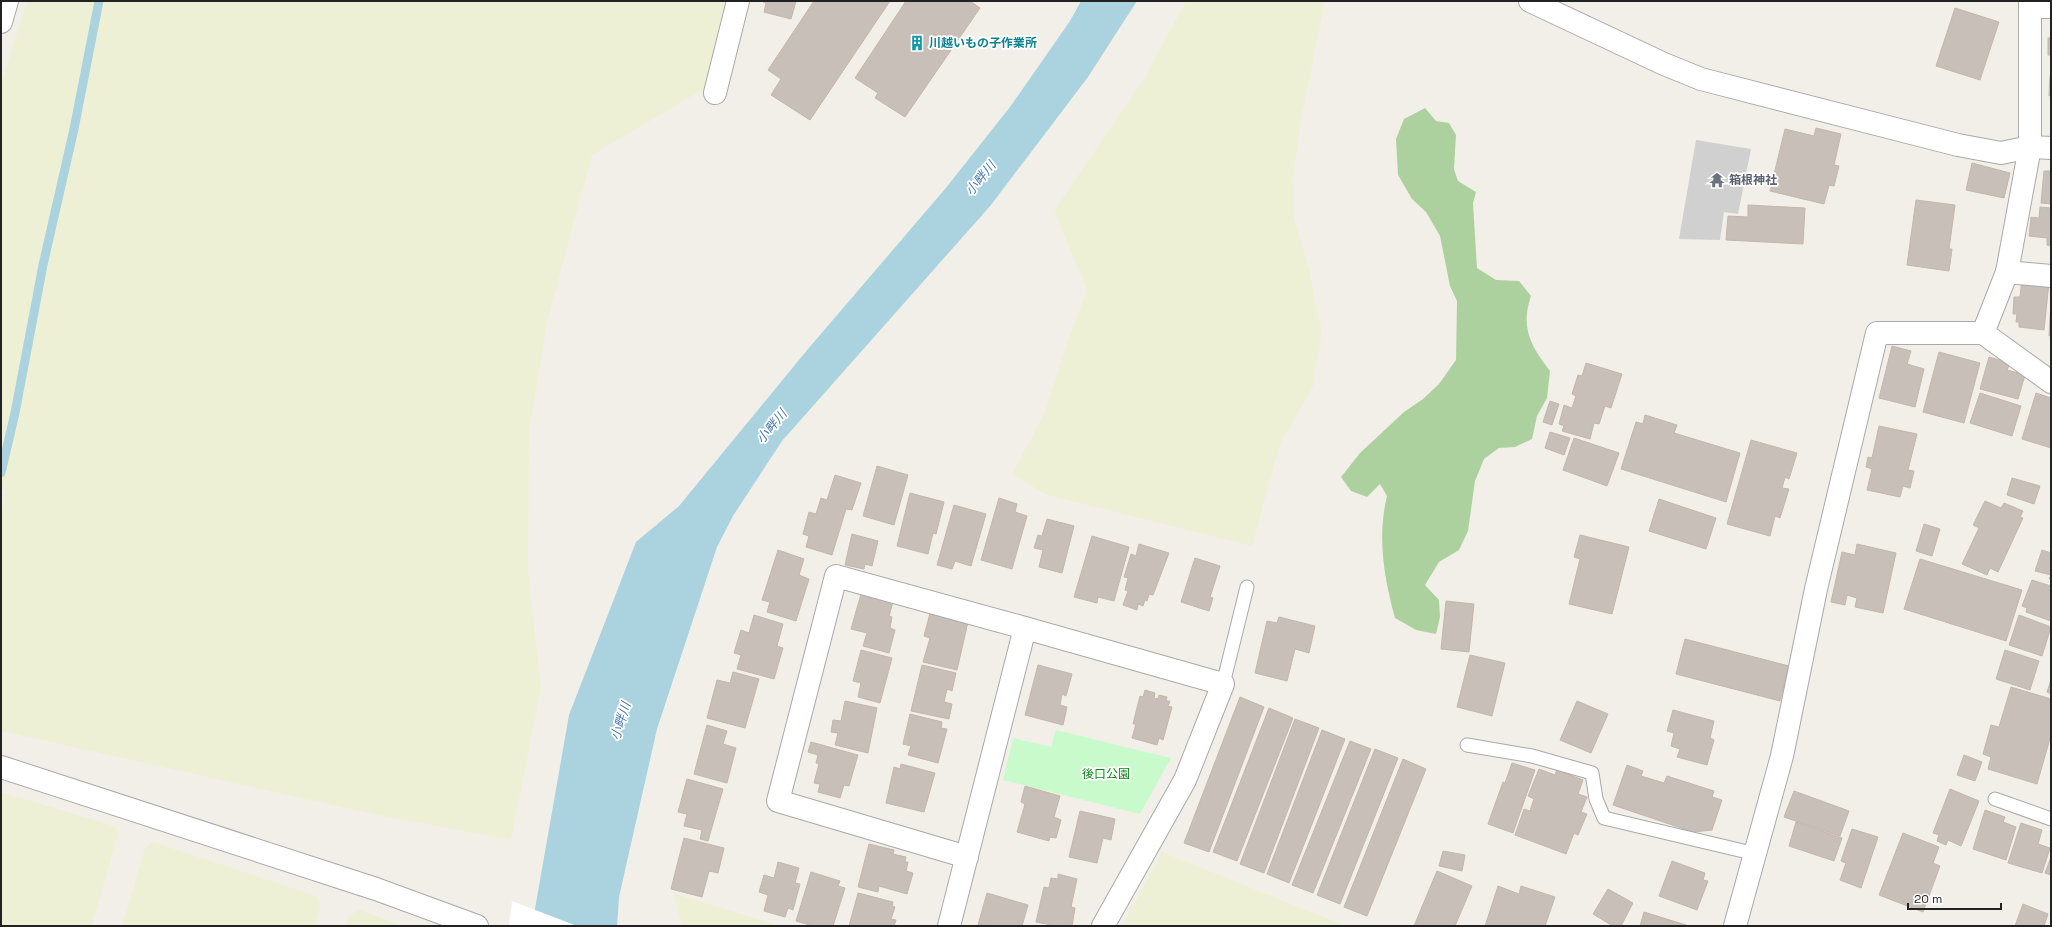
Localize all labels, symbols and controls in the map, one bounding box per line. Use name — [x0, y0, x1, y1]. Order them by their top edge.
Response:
building icon: 川越いもの子作業所 — [908, 34, 926, 52]
place label: 川越いもの子作業所 — [929, 35, 1037, 51]
water label: 小畔川 — [962, 156, 1001, 199]
temple icon: 箱根神社 — [1708, 171, 1726, 189]
place label: 箱根神社 — [1729, 172, 1777, 188]
water label: 小畔川 — [752, 404, 792, 447]
water label: 小畔川 — [607, 698, 635, 742]
park label: 後口公園 — [1082, 766, 1130, 782]
scale bar — [1908, 885, 2001, 911]
text: 20 m — [1914, 891, 1942, 907]

